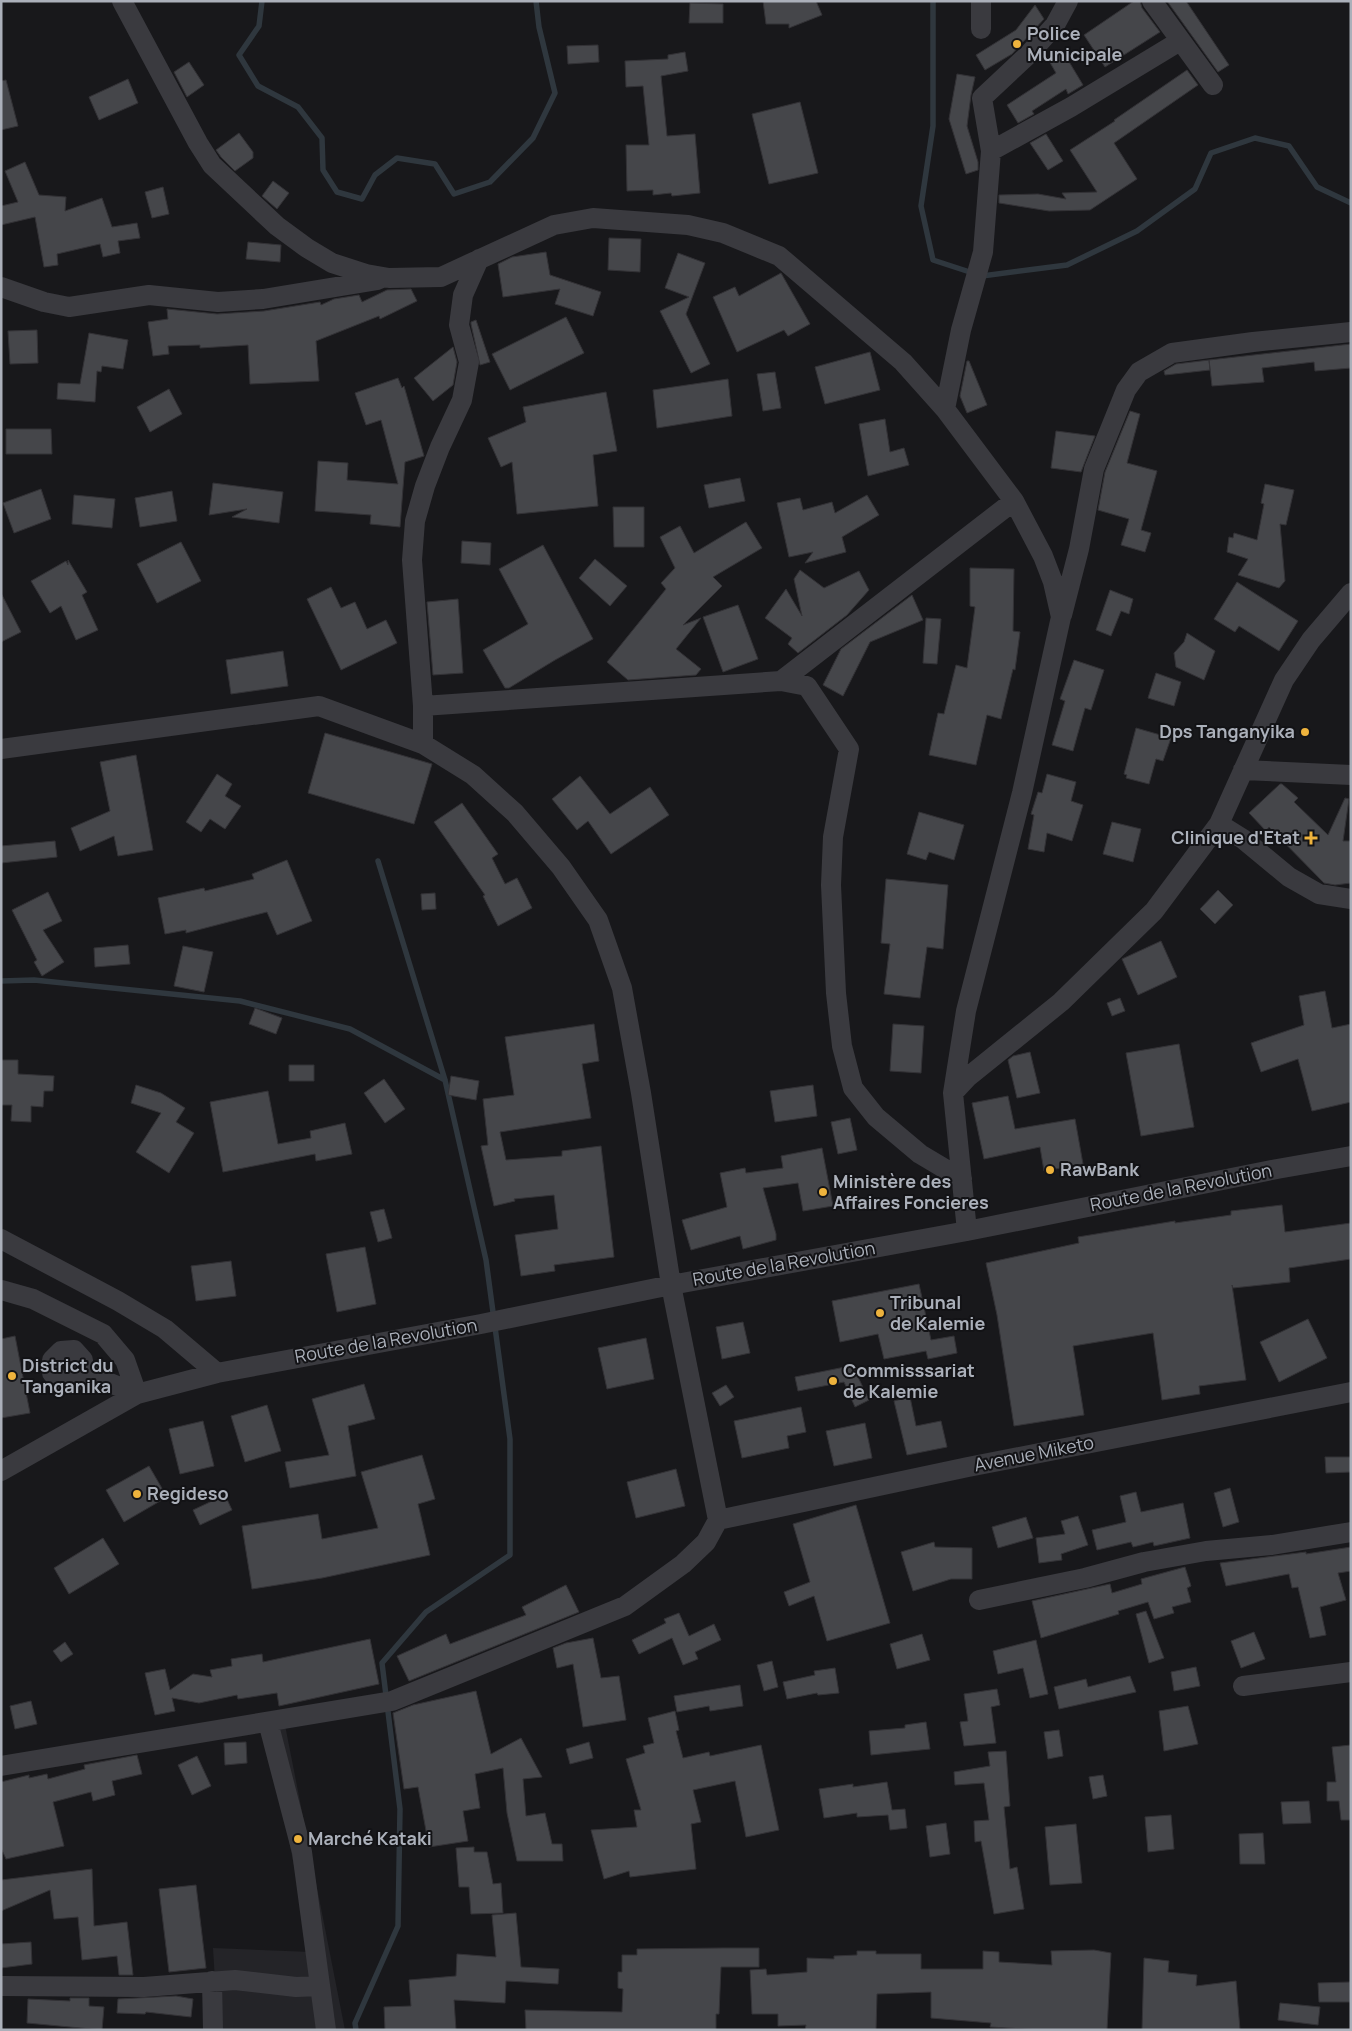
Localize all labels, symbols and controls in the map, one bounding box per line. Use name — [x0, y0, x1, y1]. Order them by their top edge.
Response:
place label: Police Municipale — [1027, 21, 1123, 66]
marker: Police Municipale — [1011, 38, 1023, 50]
place label: Dps Tanganyika — [1159, 719, 1295, 743]
marker: Dps Tanganyika — [1299, 726, 1311, 738]
place label: Clinique d'Etat — [1171, 825, 1300, 849]
marker: Clinique d'Etat — [1304, 831, 1318, 845]
place label: RawBank — [1060, 1157, 1140, 1181]
street label: Route de la Revolution — [1088, 1158, 1274, 1216]
marker: RawBank — [1044, 1164, 1056, 1176]
place label: Ministère des Affaires Foncieres — [833, 1169, 989, 1214]
marker: Ministère des Affaires Foncieres — [817, 1186, 829, 1198]
street label: Route de la Revolution — [691, 1235, 877, 1291]
place label: Tribunal de Kalemie — [890, 1290, 985, 1335]
marker: Tribunal de Kalemie — [874, 1307, 886, 1319]
street label: Route de la Revolution — [293, 1312, 479, 1368]
place label: District du Tanganika — [22, 1353, 114, 1398]
place label: Commisssariat de Kalemie — [843, 1358, 975, 1403]
marker: District du Tanganika — [6, 1370, 18, 1382]
marker: Commisssariat de Kalemie — [827, 1375, 839, 1387]
street label: Avenue Miketo — [972, 1430, 1096, 1476]
place label: Regideso — [147, 1481, 229, 1505]
marker: Regideso — [131, 1488, 143, 1500]
place label: Marché Kataki — [308, 1826, 432, 1850]
marker: Marché Kataki — [292, 1833, 304, 1845]

